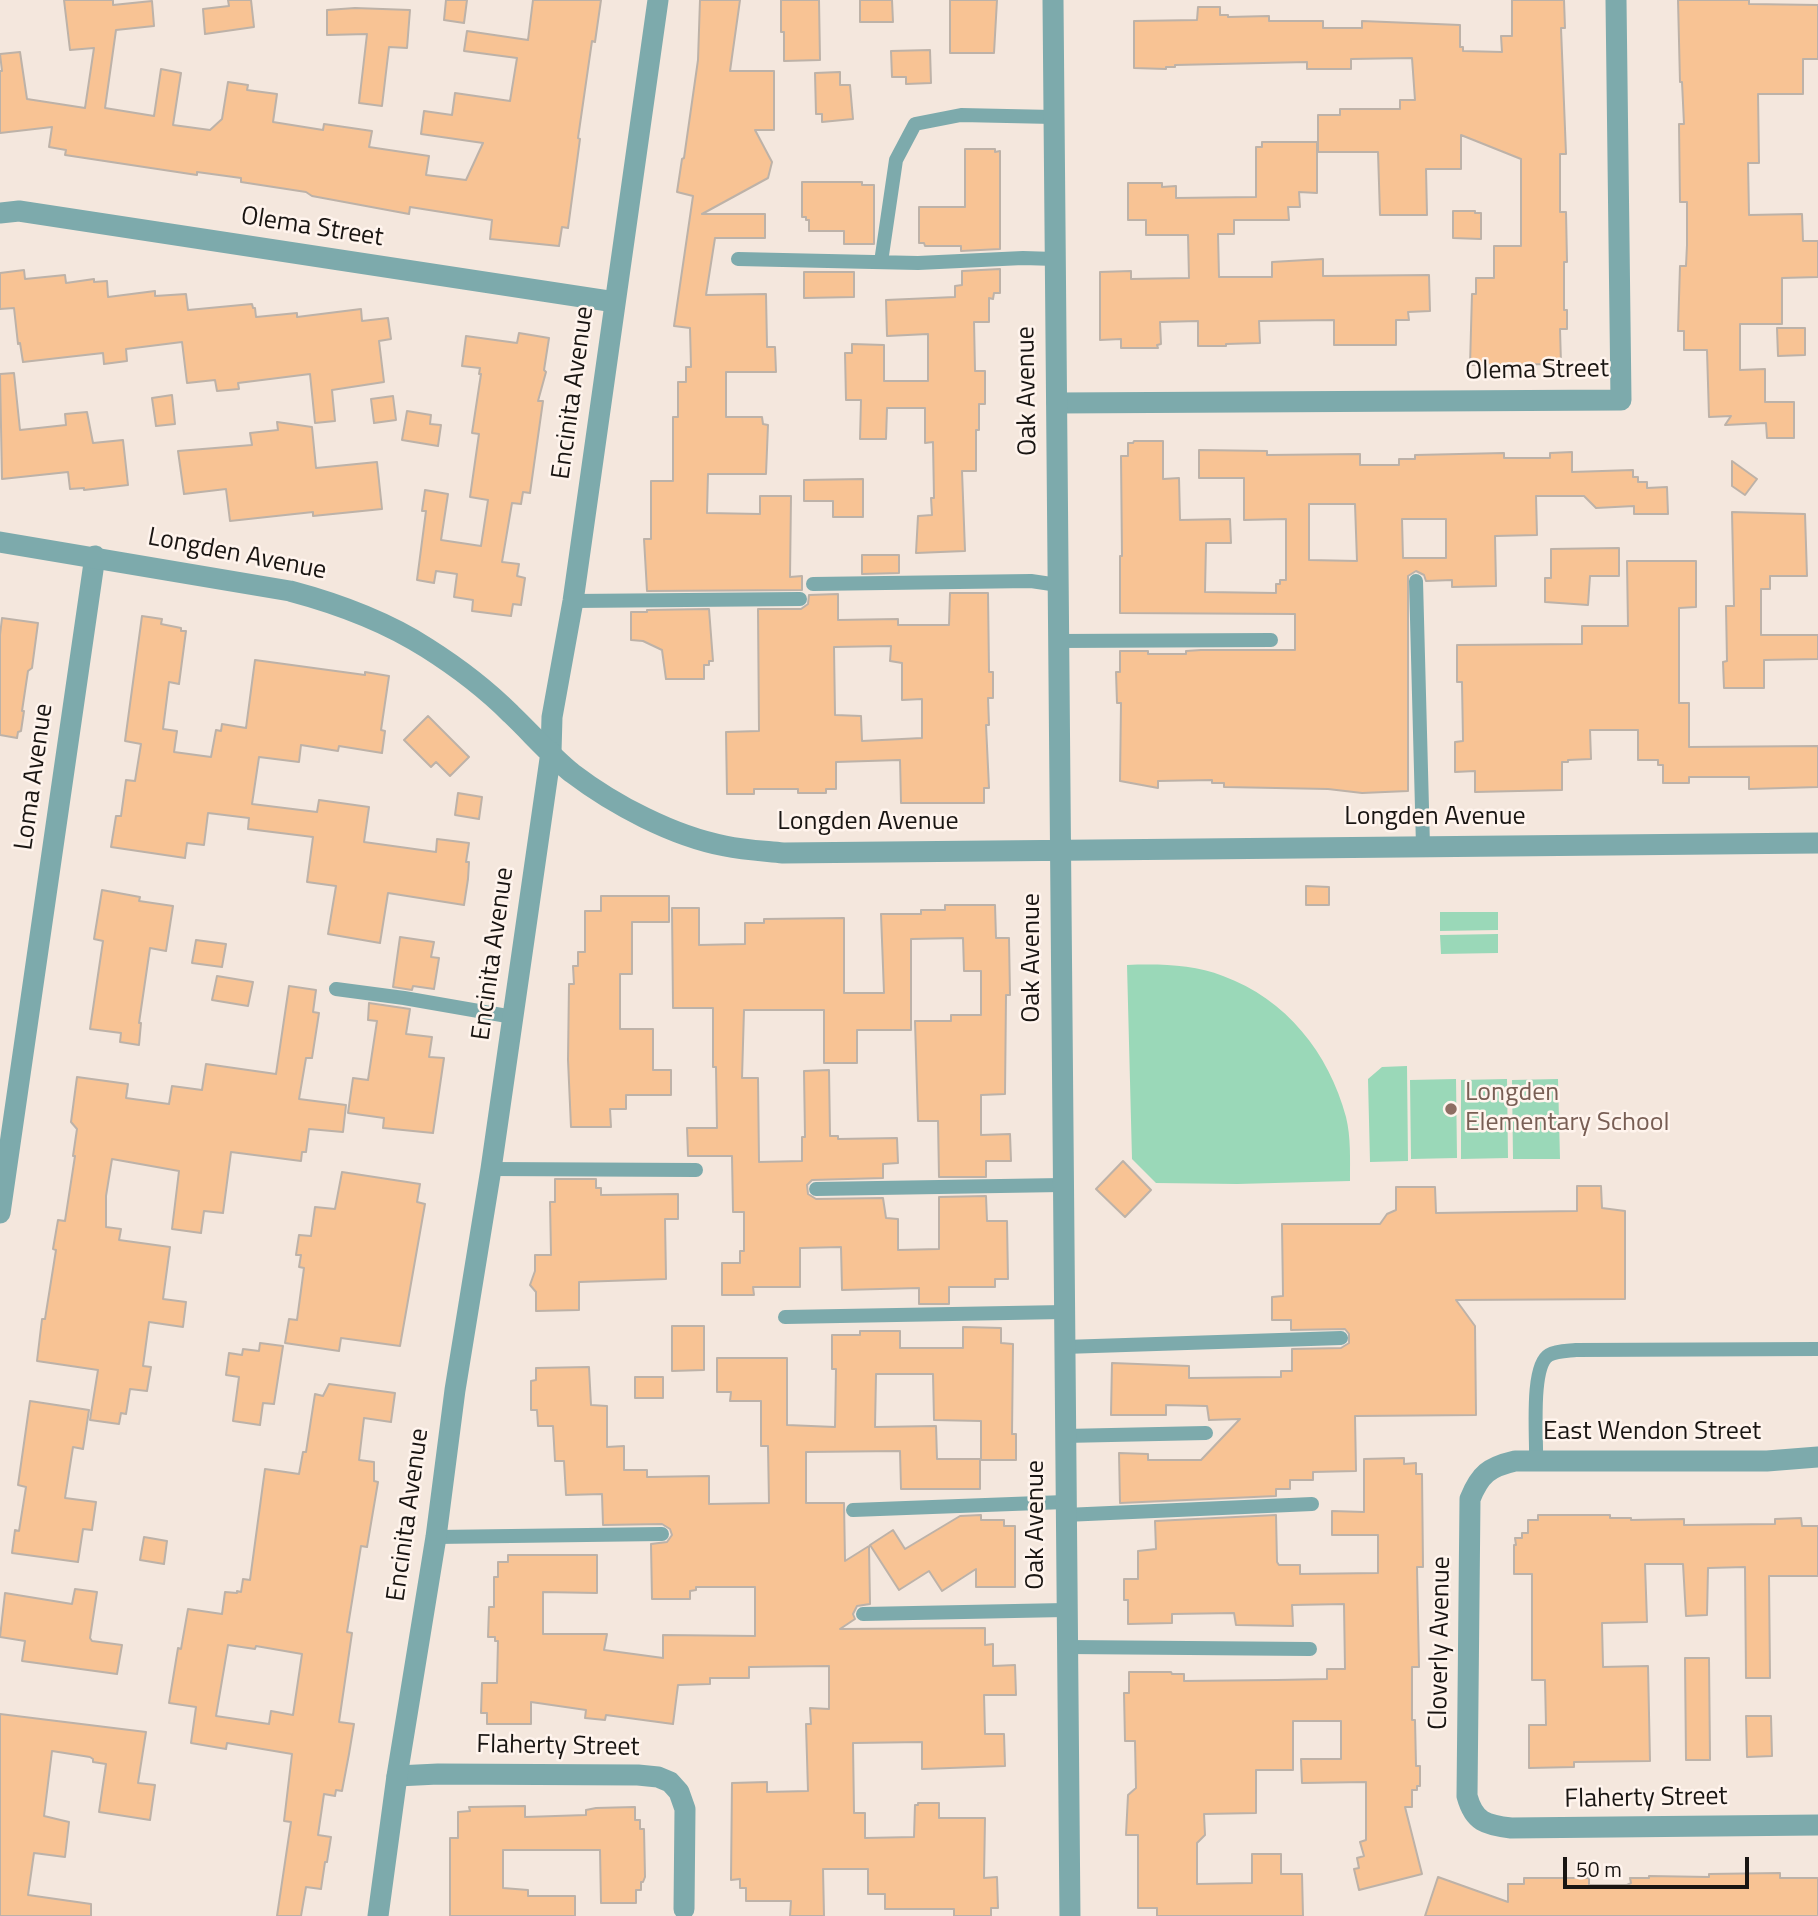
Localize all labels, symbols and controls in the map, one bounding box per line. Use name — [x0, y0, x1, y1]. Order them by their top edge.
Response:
street label: Olema Street — [239, 201, 385, 255]
street label: Encinita Avenue — [546, 305, 602, 481]
street label: Oak Avenue — [1011, 326, 1045, 456]
street label: Olema Street — [1465, 354, 1609, 388]
street label: Longden Avenue — [145, 522, 329, 588]
street label: Loma Avenue — [9, 702, 61, 852]
street label: Longden Avenue — [1344, 802, 1526, 834]
street label: Longden Avenue — [777, 807, 959, 839]
street label: Encinita Avenue — [466, 866, 522, 1042]
street label: Oak Avenue — [1017, 893, 1049, 1023]
place label: Longden Elementary School — [1465, 1078, 1670, 1140]
marker: Longden Elementary School — [1443, 1101, 1459, 1117]
street label: East Wendon Street — [1543, 1417, 1761, 1449]
street label: Encinita Avenue — [381, 1427, 437, 1603]
street label: Oak Avenue — [1021, 1460, 1053, 1590]
street label: Cloverly Avenue — [1424, 1556, 1458, 1730]
street label: Flaherty Street — [476, 1730, 640, 1764]
street label: Flaherty Street — [1564, 1782, 1728, 1816]
scale bar — [1566, 1842, 1752, 1886]
text: 50 m — [1576, 1853, 1622, 1885]

